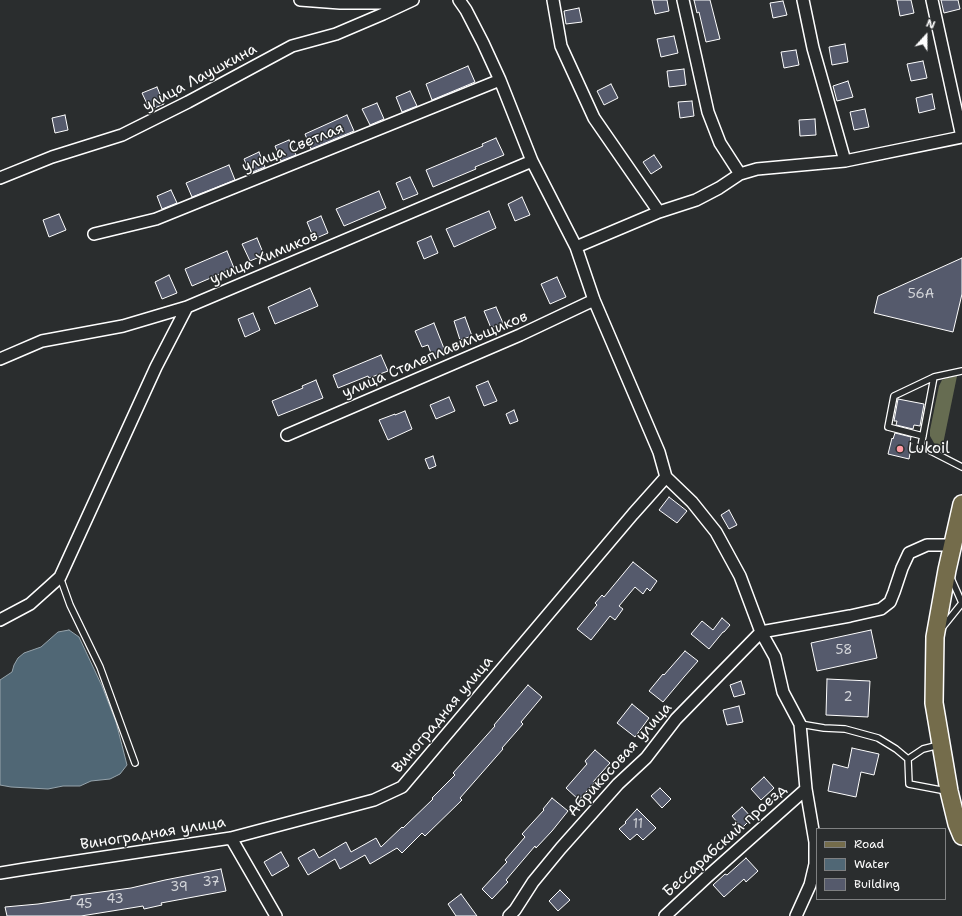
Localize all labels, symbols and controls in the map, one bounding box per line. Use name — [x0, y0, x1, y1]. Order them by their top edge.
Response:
north arrow — [906, 16, 946, 56]
text: N — [924, 16, 937, 33]
street label: улица Лаушкина — [140, 40, 260, 116]
street label: улица Светлая — [239, 119, 347, 177]
street label: улица Химиков — [207, 227, 321, 289]
house number: 56А — [908, 287, 934, 303]
street label: улица Сталеплавильщиков — [340, 308, 530, 402]
place label: Lukoil — [908, 440, 950, 458]
marker: Lukoil — [895, 444, 905, 454]
house number: 58 — [836, 643, 852, 659]
street label: Виноградная улица — [389, 653, 497, 777]
house number: 2 — [843, 690, 853, 706]
street label: Абрикосовая улица — [564, 699, 676, 821]
street label: Бессарабский проезд — [660, 781, 790, 901]
street label: Виноградная улица — [79, 814, 227, 854]
house number: 11 — [633, 817, 643, 833]
legend — [816, 828, 946, 900]
text: Road — [854, 836, 884, 852]
text: Water — [854, 856, 889, 872]
house number: 37 — [202, 875, 220, 891]
text: Building — [854, 876, 900, 892]
house number: 39 — [170, 880, 188, 896]
house number: 43 — [106, 892, 124, 908]
house number: 45 — [76, 897, 92, 913]

